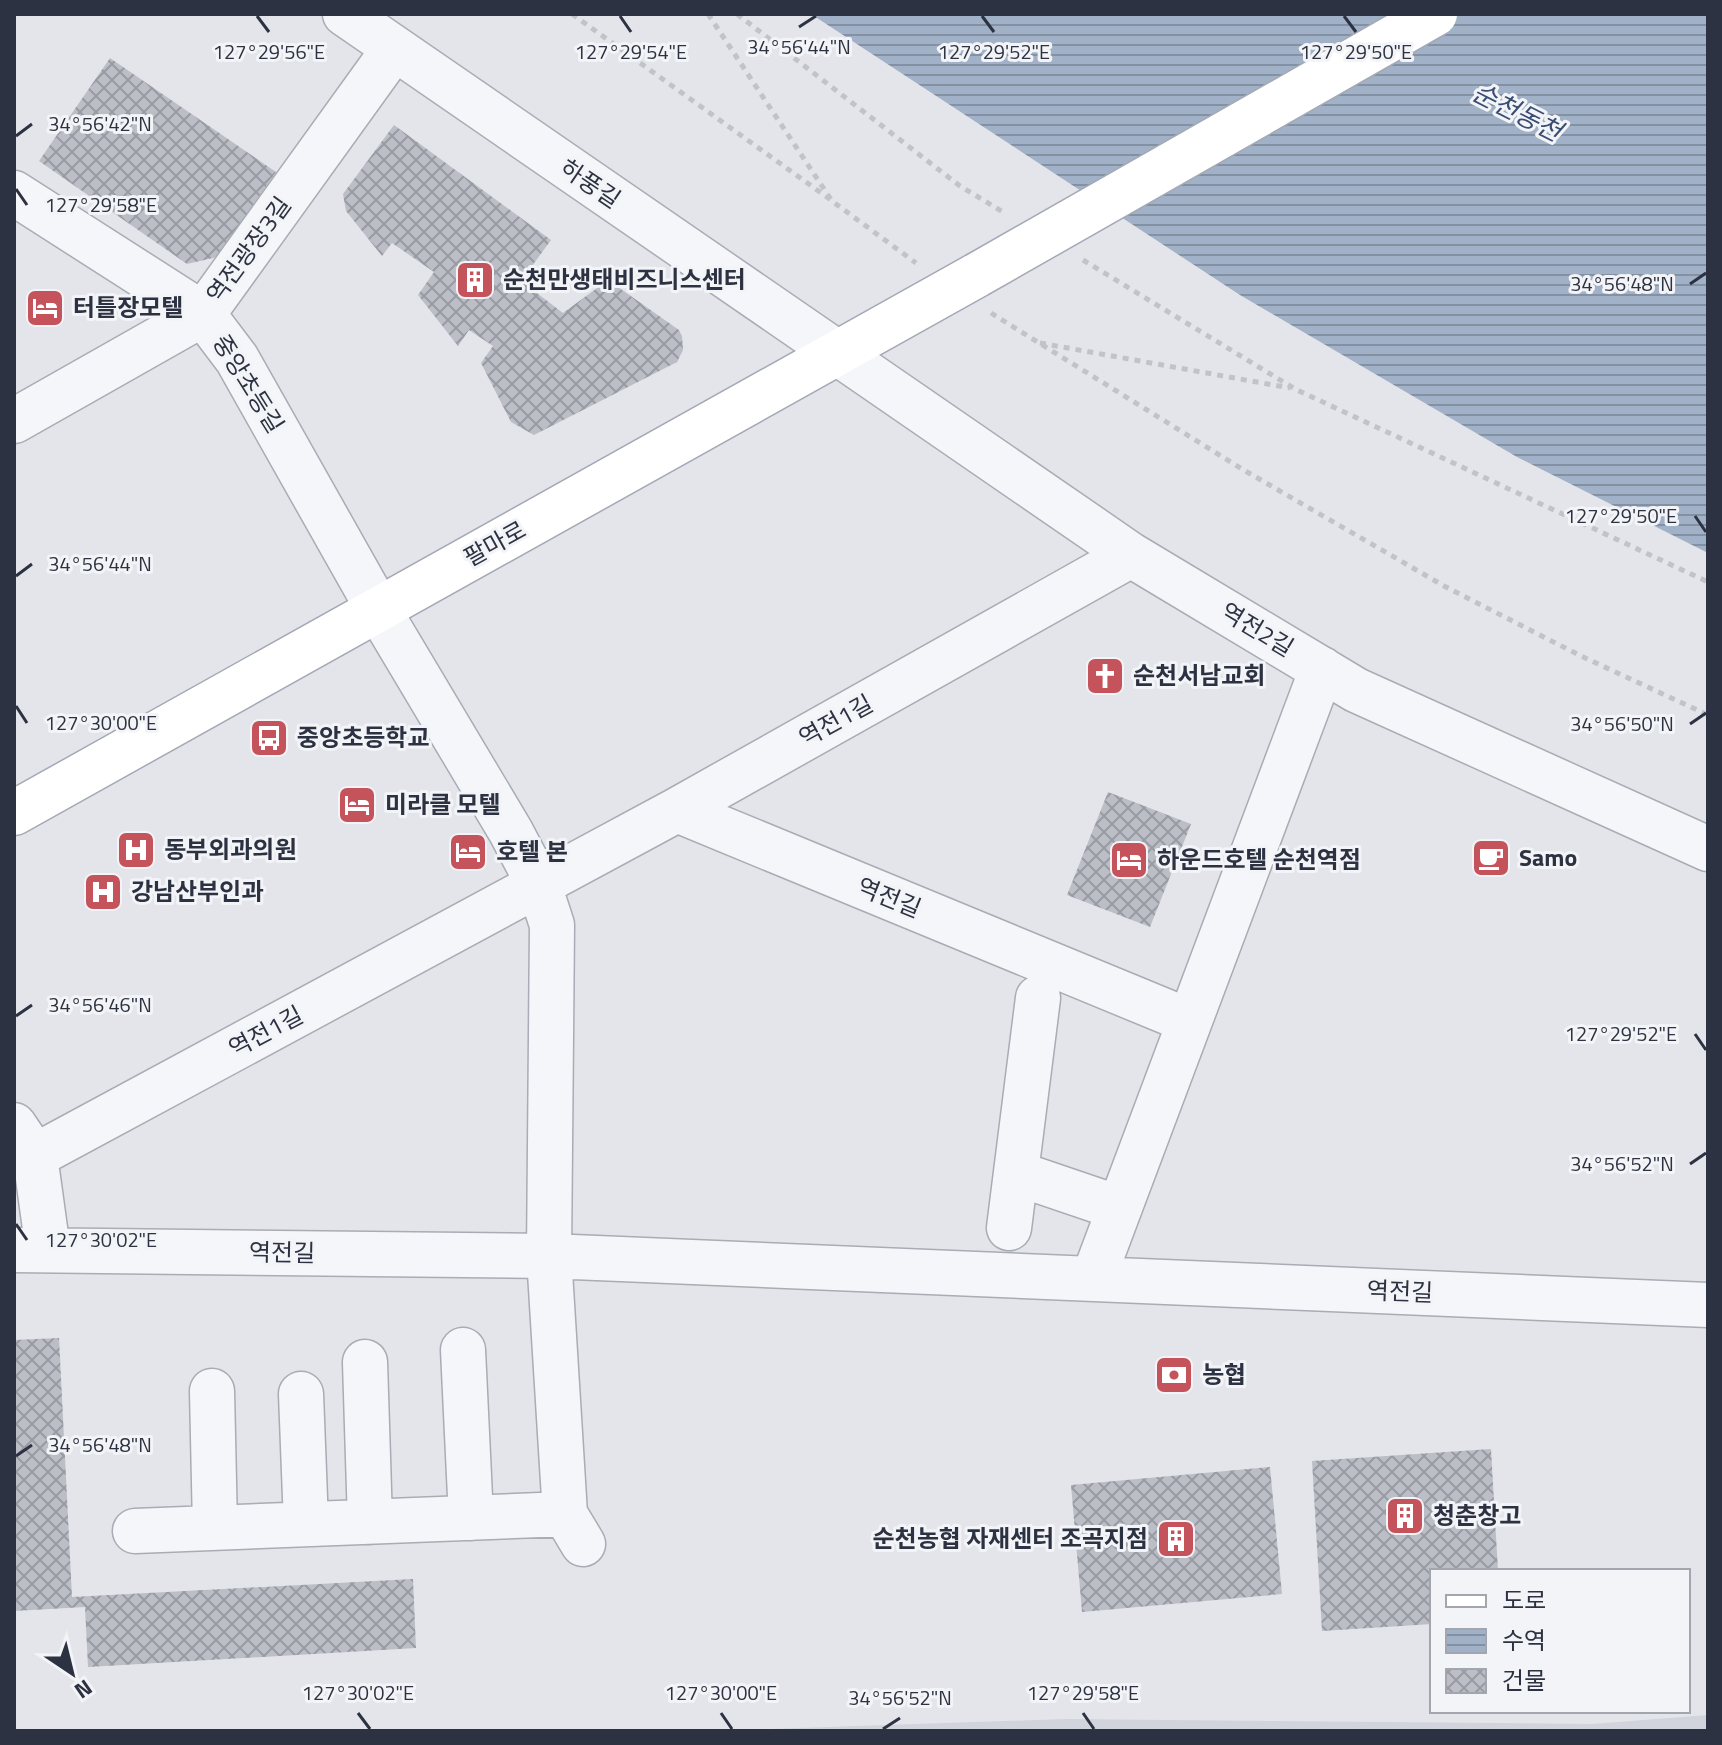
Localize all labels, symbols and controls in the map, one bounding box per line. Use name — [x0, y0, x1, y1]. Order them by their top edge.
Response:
text: 34°56'44"N — [747, 31, 851, 62]
text: 127°29'56"E — [213, 36, 325, 67]
text: 127°29'54"E — [575, 36, 687, 67]
text: 127°29'52"E — [938, 36, 1050, 67]
text: 127°29'50"E — [1300, 36, 1412, 67]
water label: 순천동천 — [1466, 72, 1571, 152]
text: 34°56'42"N — [48, 108, 152, 139]
street label: 하풍길 — [553, 150, 628, 217]
text: 127°29'58"E — [45, 189, 157, 220]
street label: 역전광장3길 — [197, 189, 299, 310]
building icon: 순천만생태비즈니스센터 — [454, 259, 496, 301]
place label: 순천만생태비즈니스센터 — [503, 261, 746, 297]
text: 34°56'48"N — [1570, 268, 1674, 299]
hotel icon: 터틀장모텔 — [24, 287, 66, 329]
place label: 터틀장모텔 — [73, 289, 183, 325]
street label: 중앙초등길 — [204, 327, 293, 440]
text: 127°29'50"E — [1565, 500, 1677, 531]
street label: 팔마로 — [457, 511, 532, 575]
text: 34°56'44"N — [48, 548, 152, 579]
street label: 역전2길 — [1214, 593, 1301, 665]
church icon: 순천서남교회 — [1084, 655, 1126, 697]
place label: 순천서남교회 — [1133, 657, 1265, 693]
street label: 역전1길 — [792, 685, 879, 755]
text: 127°30'00"E — [45, 707, 157, 738]
text: 34°56'50"N — [1570, 708, 1674, 739]
bus stop icon: 중앙초등학교 — [248, 717, 290, 759]
place label: 중앙초등학교 — [297, 719, 429, 755]
hotel icon: 미라클 모텔 — [336, 784, 378, 826]
place label: 미라클 모텔 — [385, 786, 501, 822]
hospital icon: 동부외과의원 — [115, 829, 157, 871]
place label: 동부외과의원 — [164, 831, 296, 867]
hotel icon: 호텔 본 — [447, 831, 489, 873]
place label: 호텔 본 — [496, 833, 568, 869]
cafe icon: Samo — [1470, 837, 1512, 879]
hotel icon: 하운드호텔 순천역점 — [1108, 839, 1150, 881]
place label: Samo — [1519, 839, 1577, 875]
place label: 하운드호텔 순천역점 — [1157, 841, 1361, 877]
street label: 역전길 — [852, 868, 927, 926]
hospital icon: 강남산부인과 — [82, 871, 124, 913]
place label: 강남산부인과 — [131, 873, 263, 909]
text: 34°56'46"N — [48, 989, 152, 1020]
street label: 역전1길 — [222, 997, 309, 1066]
text: 127°29'52"E — [1565, 1018, 1677, 1049]
text: 34°56'52"N — [1570, 1148, 1674, 1179]
text: 127°30'02"E — [45, 1224, 157, 1255]
street label: 역전길 — [249, 1233, 315, 1271]
street label: 역전길 — [1366, 1272, 1434, 1310]
bank icon: 농협 — [1153, 1354, 1195, 1396]
place label: 농협 — [1202, 1356, 1246, 1392]
text: 34°56'48"N — [48, 1429, 152, 1460]
building icon: 청춘창고 — [1384, 1495, 1426, 1537]
place label: 청춘창고 — [1433, 1497, 1521, 1533]
building icon: 순천농협 자재센터 조곡지점 — [1155, 1518, 1197, 1560]
place label: 순천농협 자재센터 조곡지점 — [872, 1520, 1148, 1556]
legend — [1430, 1569, 1690, 1713]
text: 도로 — [1502, 1582, 1546, 1618]
text: 수역 — [1502, 1622, 1546, 1658]
north arrow — [32, 1633, 112, 1713]
text: 건물 — [1502, 1662, 1546, 1698]
text: N — [67, 1671, 99, 1708]
text: 127°30'02"E — [302, 1677, 414, 1708]
text: 127°30'00"E — [665, 1677, 777, 1708]
text: 127°29'58"E — [1027, 1677, 1139, 1708]
text: 34°56'52"N — [848, 1682, 952, 1713]

